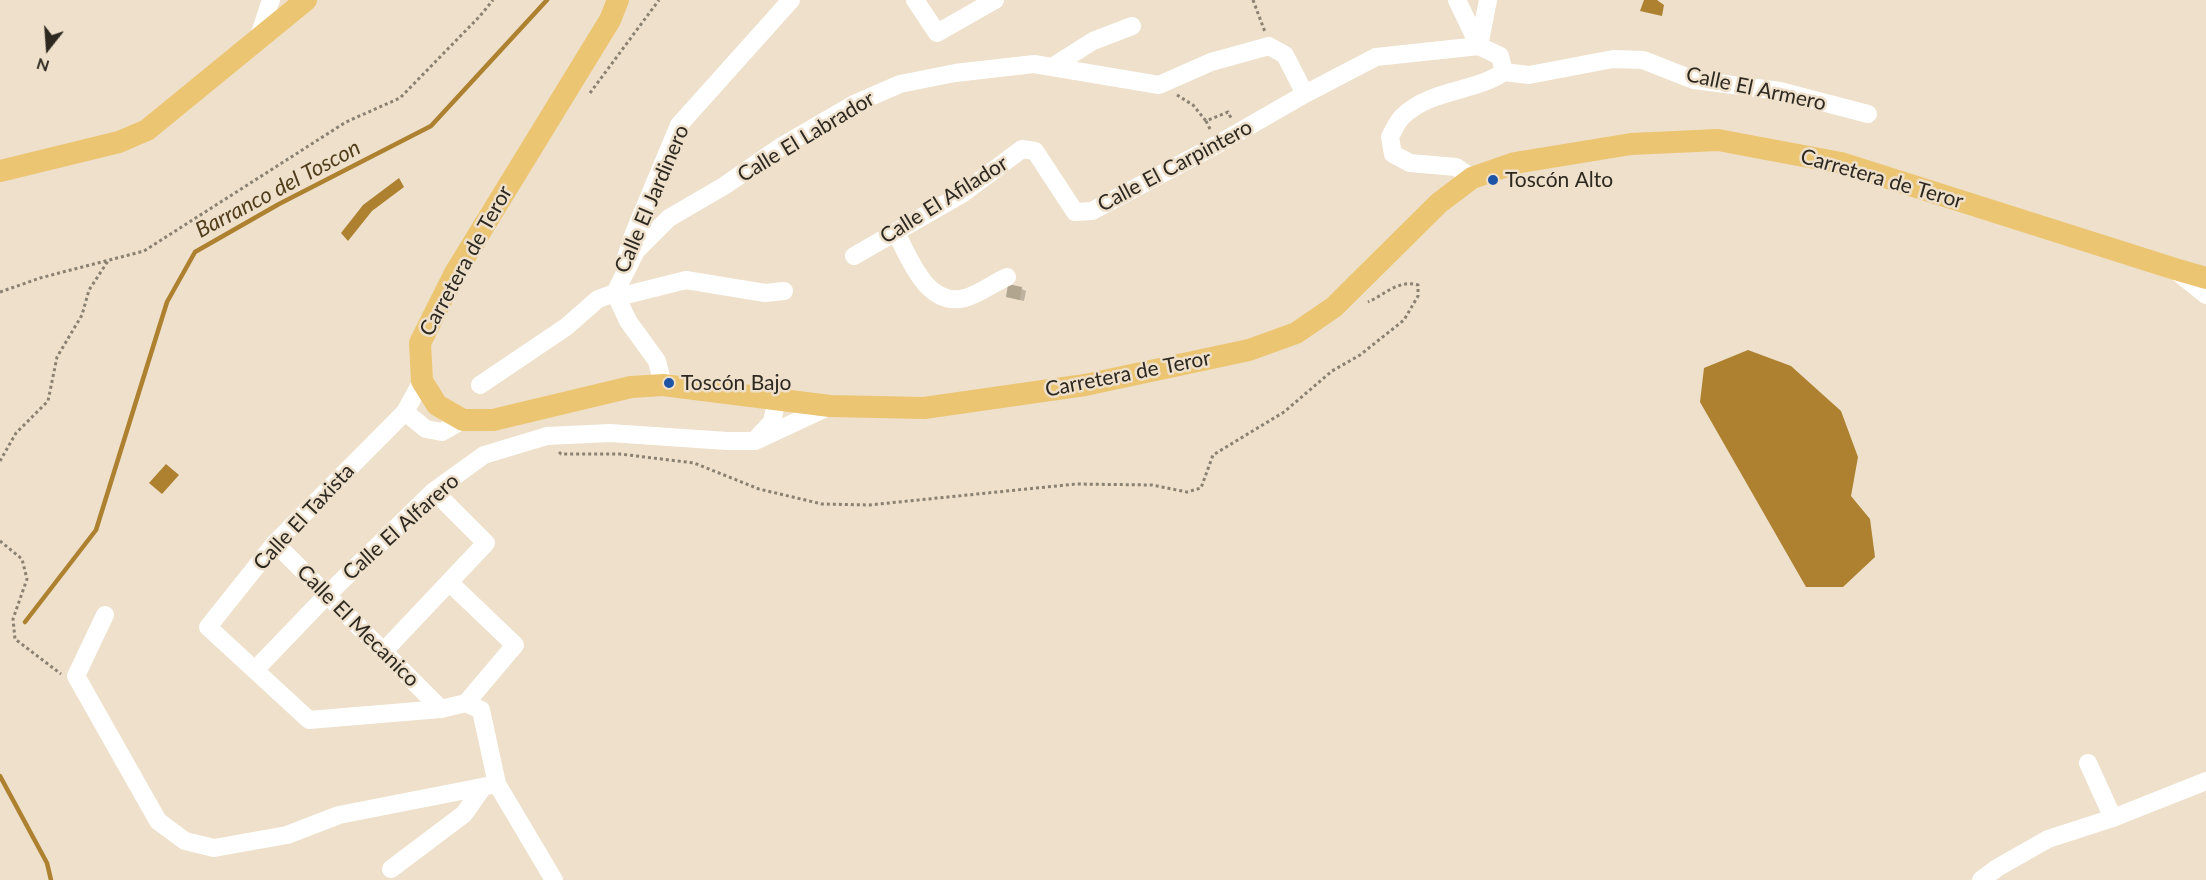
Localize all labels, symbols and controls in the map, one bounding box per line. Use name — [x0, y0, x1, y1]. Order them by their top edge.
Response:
north arrow — [18, 18, 78, 78]
text: N — [34, 55, 51, 77]
street label: Calle El Armero — [1684, 62, 1828, 116]
street label: Calle El Labrador — [733, 86, 879, 188]
street label: Calle El Carpintero — [1093, 115, 1257, 217]
street label: Calle El Jardinero — [610, 121, 694, 277]
water label: Barranco del Toscon — [191, 134, 365, 244]
street label: Carretera de Teror — [1798, 144, 1966, 214]
street label: Calle El Afilador — [876, 151, 1012, 249]
place label: Toscón Alto — [1505, 167, 1613, 193]
marker: Toscón Alto — [1486, 173, 1500, 187]
street label: Carretera de Teror — [414, 181, 518, 341]
street label: Carretera de Teror — [1043, 346, 1213, 402]
place label: Toscón Bajo — [681, 370, 791, 396]
marker: Toscón Bajo — [662, 376, 676, 390]
street label: Calle El Taxista — [248, 459, 360, 575]
street label: Calle El Alfarero — [338, 468, 464, 586]
street label: Calle El Mecanico — [292, 560, 424, 692]

